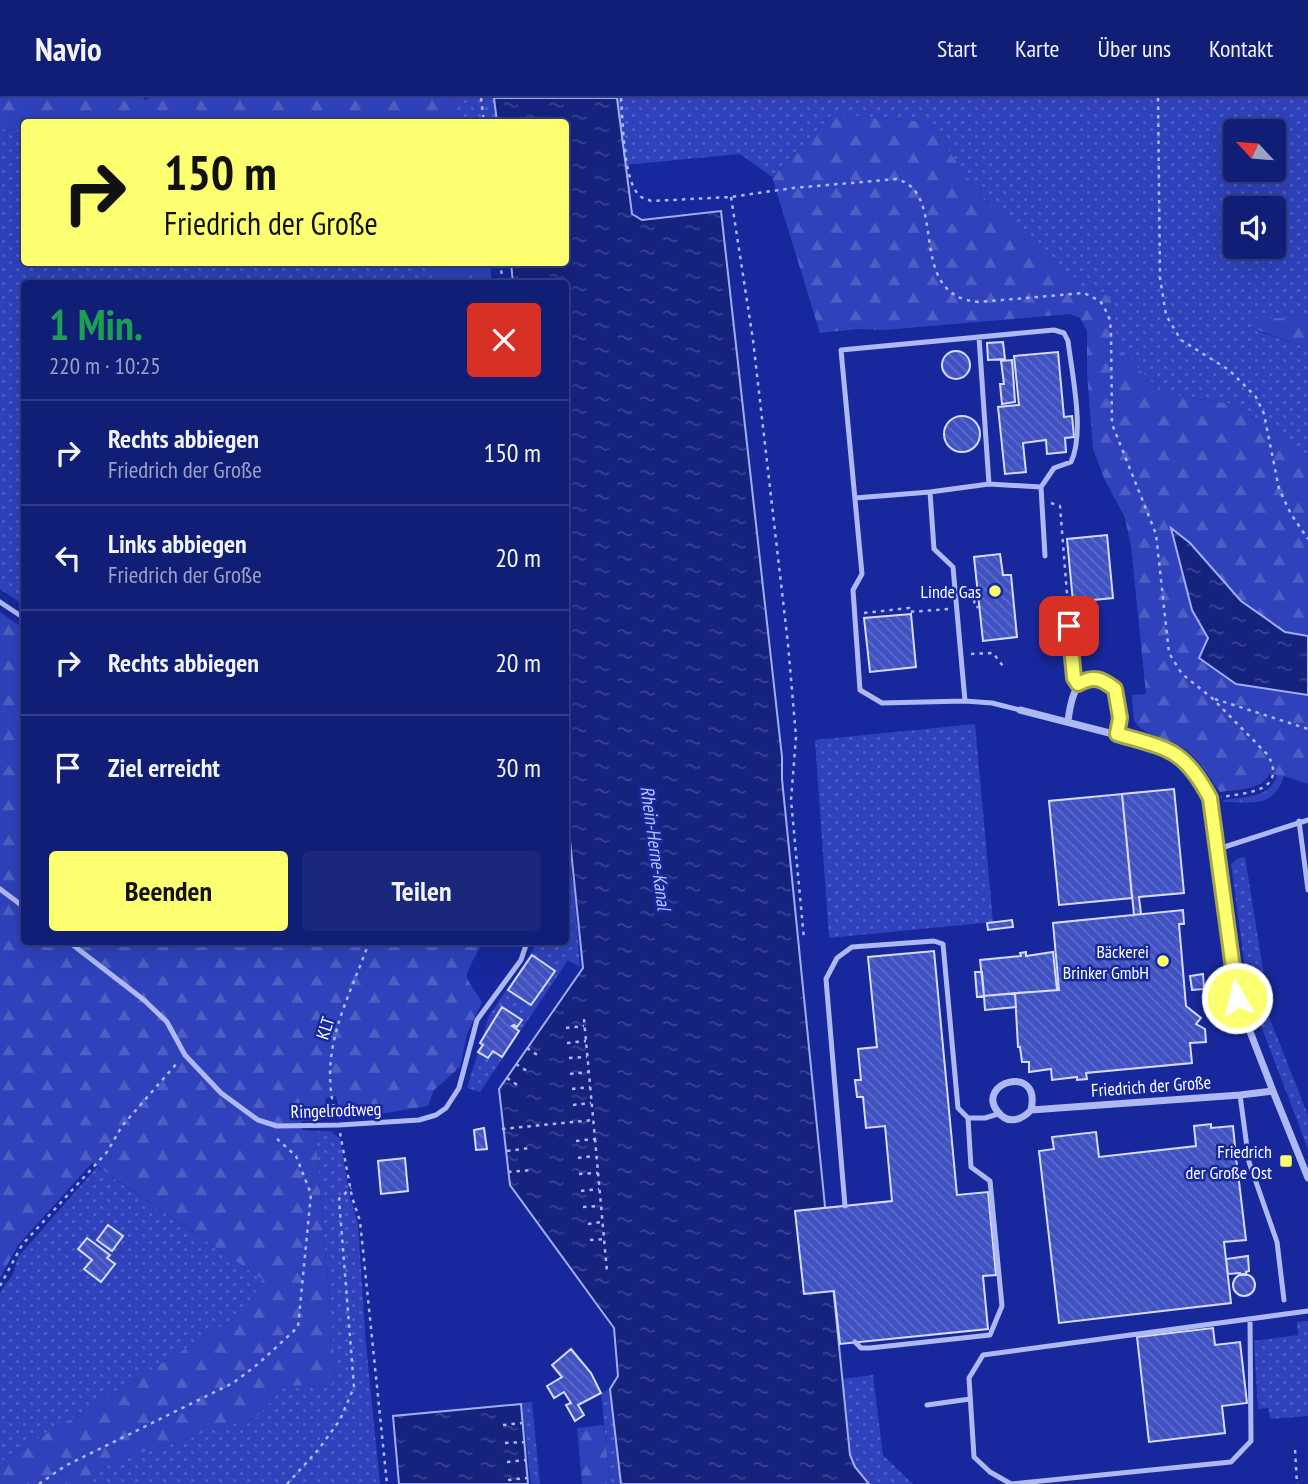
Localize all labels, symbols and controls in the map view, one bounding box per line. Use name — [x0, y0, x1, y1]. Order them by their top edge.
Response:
text: Navio — [35, 27, 102, 70]
text: Start — [937, 33, 977, 64]
text: Karte — [1015, 33, 1060, 64]
text: Über uns — [1098, 33, 1171, 64]
text: Kontakt — [1209, 33, 1273, 64]
north arrow — [1223, 119, 1286, 182]
map controls — [1223, 119, 1286, 259]
text: 150 m — [164, 140, 277, 204]
icon: right — [49, 147, 140, 238]
button: sound — [1223, 196, 1286, 259]
text: Friedrich der Große — [164, 202, 378, 244]
text: 1 Min. — [49, 297, 143, 352]
button: close — [467, 303, 541, 377]
text: 220 m · 10:25 — [49, 351, 161, 380]
text: Rechts abbiegen — [108, 422, 259, 455]
icon: right — [49, 434, 87, 472]
text: 150 m — [483, 436, 541, 469]
text: Friedrich der Große — [108, 455, 262, 484]
text: Links abbiegen — [108, 527, 247, 560]
icon: left — [49, 539, 87, 577]
text: 20 m — [495, 541, 541, 574]
text: Friedrich der Große — [108, 560, 262, 589]
place label: Linde Gas — [921, 580, 981, 603]
marker: Linde Gas — [987, 583, 1003, 599]
pin — [1039, 596, 1099, 656]
icon: arrive — [1050, 607, 1088, 645]
icon: right — [49, 644, 87, 682]
text: Rechts abbiegen — [108, 646, 259, 679]
text: 20 m — [495, 646, 541, 679]
icon: arrive — [49, 749, 87, 787]
text: Ziel erreicht — [108, 751, 220, 784]
text: 30 m — [495, 751, 541, 784]
water label: Rhein-Herne-Kanal — [635, 784, 677, 913]
button: Beenden — [49, 851, 288, 931]
button: Teilen — [302, 851, 541, 931]
place label: Bäckerei Brinker GmbH — [1063, 940, 1149, 984]
marker: Bäckerei Brinker GmbH — [1155, 953, 1171, 969]
position arrow — [1200, 961, 1274, 1035]
street label: KLT — [311, 1014, 339, 1042]
street label: Friedrich der Große — [1090, 1070, 1212, 1102]
street label: Ringelrodtweg — [290, 1097, 382, 1123]
place label: Friedrich der Große Ost — [1186, 1140, 1272, 1184]
marker: Friedrich der Große Ost — [1278, 1153, 1294, 1169]

